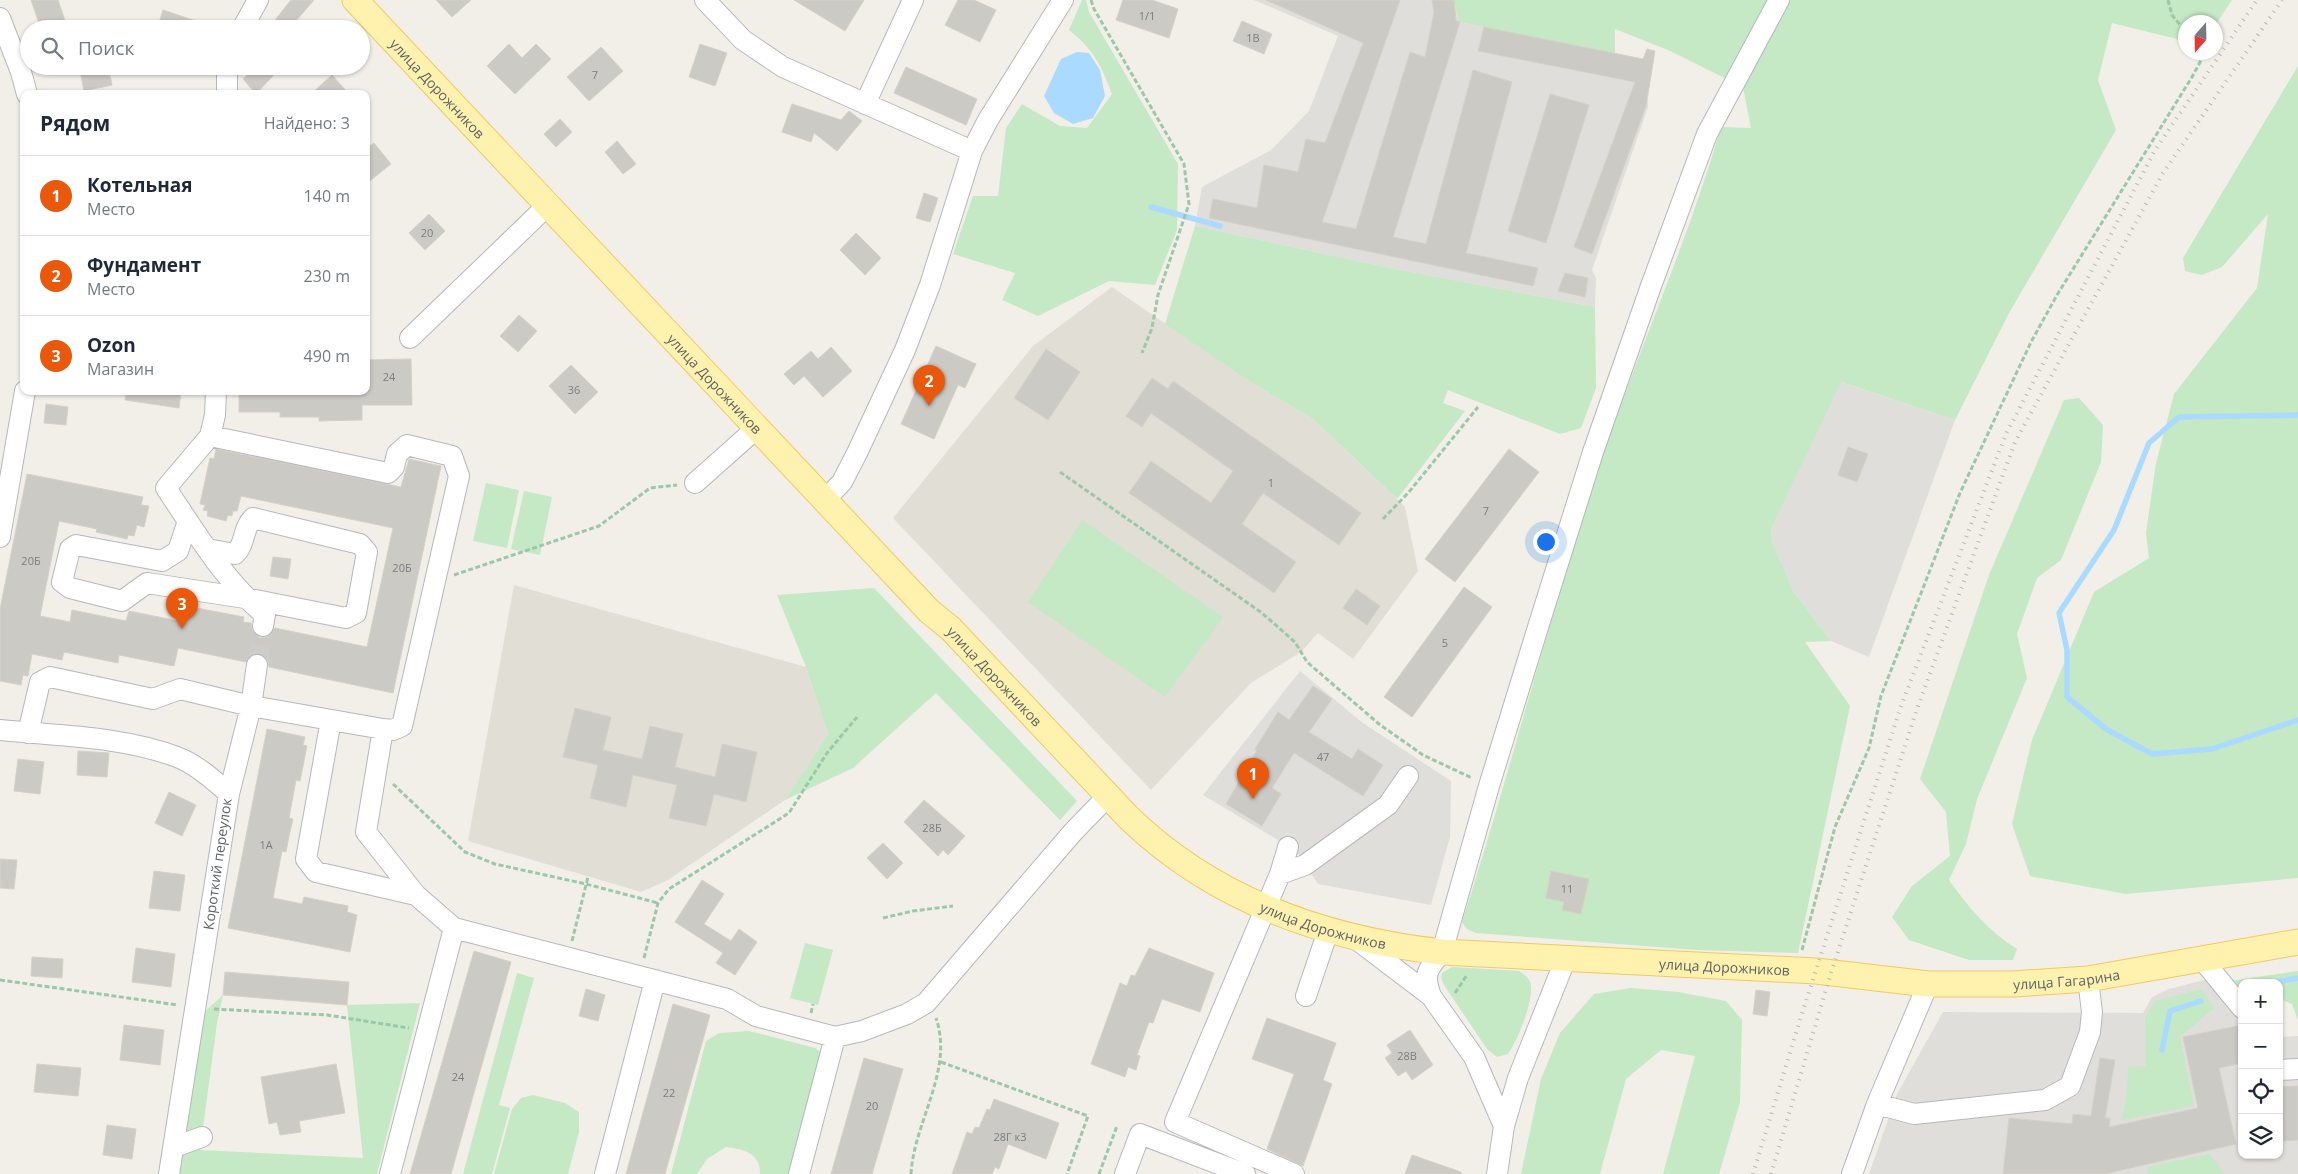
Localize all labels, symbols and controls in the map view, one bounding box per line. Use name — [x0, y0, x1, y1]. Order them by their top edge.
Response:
house number: 1/1 — [1139, 8, 1155, 23]
north arrow — [2178, 15, 2223, 60]
search box — [20, 20, 370, 75]
house number: 1В — [1246, 30, 1260, 45]
icon: search — [38, 34, 66, 62]
street label: улица Дорожников — [386, 34, 490, 142]
text: Поиск — [78, 35, 134, 61]
house number: 7 — [592, 67, 598, 82]
text: Рядом — [40, 109, 110, 137]
text: Найдено: 3 — [264, 112, 350, 134]
text: Котельная — [87, 172, 193, 198]
text: 1 — [51, 185, 61, 207]
text: 140 m — [304, 185, 350, 207]
text: Место — [87, 198, 135, 220]
house number: 20 — [421, 225, 433, 240]
text: Фундамент — [87, 252, 201, 278]
text: 2 — [51, 265, 61, 287]
text: 230 m — [304, 265, 350, 287]
text: Место — [87, 278, 135, 300]
street label: улица Дорожников — [663, 329, 767, 438]
text: Ozon — [87, 332, 136, 358]
text: 3 — [51, 345, 61, 367]
text: 490 m — [304, 345, 350, 367]
text: Магазин — [87, 358, 154, 380]
pin: 2 — [913, 365, 945, 406]
house number: 24 — [383, 369, 396, 384]
house number: 36 — [568, 382, 580, 397]
house number: 1 — [1268, 475, 1274, 490]
house number: 7 — [1483, 503, 1489, 518]
your location — [1533, 529, 1559, 555]
house number: 20Б — [21, 553, 41, 568]
house number: 20Б — [392, 560, 412, 575]
pin: 3 — [166, 588, 198, 629]
street label: улица Дорожников — [943, 622, 1047, 730]
house number: 5 — [1442, 635, 1448, 650]
house number: 47 — [1317, 749, 1329, 764]
pin: 1 — [1237, 758, 1269, 799]
street label: Короткий переулок — [198, 796, 236, 931]
house number: 28Б — [922, 820, 942, 835]
house number: 1А — [259, 837, 273, 852]
house number: 11 — [1561, 881, 1573, 896]
street label: улица Дорожников — [1257, 897, 1388, 953]
street label: улица Дорожников — [1659, 954, 1790, 979]
street label: улица Гагарина — [2012, 964, 2121, 993]
map controls — [2238, 979, 2283, 1159]
button: + — [2238, 979, 2283, 1024]
button: − — [2238, 1024, 2283, 1069]
house number: 28В — [1397, 1048, 1417, 1063]
house number: 24 — [452, 1069, 465, 1084]
button: locate — [2238, 1069, 2283, 1114]
house number: 22 — [663, 1085, 675, 1100]
house number: 20 — [866, 1098, 878, 1113]
button: layers — [2238, 1114, 2283, 1159]
house number: 28Г к3 — [993, 1129, 1027, 1144]

